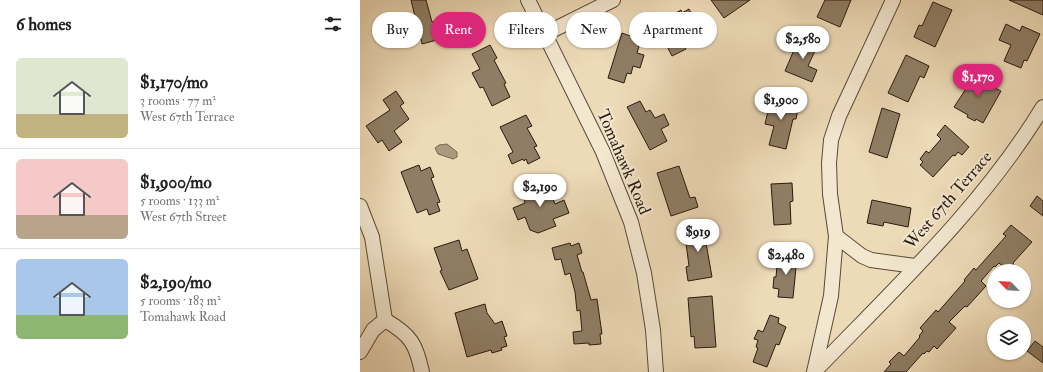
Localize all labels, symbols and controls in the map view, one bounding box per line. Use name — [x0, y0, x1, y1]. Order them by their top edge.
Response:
chip: Buy — [372, 12, 423, 48]
chip: Rent — [431, 12, 486, 48]
chip: Filters — [494, 12, 558, 48]
chip: New — [566, 12, 621, 48]
chip: Apartment — [629, 12, 717, 48]
icon: filters — [322, 13, 344, 35]
text: 6 homes — [16, 14, 71, 35]
pin: $2,580 — [770, 26, 836, 60]
text: $2,580 — [785, 31, 821, 47]
pin: $1,170 — [945, 64, 1011, 98]
text: $1,170 — [962, 69, 994, 85]
text: $1,170/mo — [140, 72, 208, 93]
icon: home — [48, 74, 96, 122]
pin: $1,900 — [748, 87, 814, 121]
text: $1,900 — [763, 92, 799, 108]
text: 3 rooms · 77 m² — [140, 93, 216, 109]
street label: Tomahawk Road — [592, 106, 656, 218]
text: West 67th Terrace — [140, 109, 234, 125]
street label: West 67th Terrace — [899, 147, 996, 254]
text: $1,900/mo — [140, 172, 212, 193]
pin: $2,190 — [507, 174, 573, 208]
icon: home — [48, 175, 96, 223]
text: $2,190 — [523, 179, 557, 195]
text: 5 rooms · 133 m² — [140, 193, 219, 209]
text: West 67th Street — [140, 209, 227, 225]
pin: $919 — [674, 219, 722, 253]
text: $919 — [685, 224, 711, 240]
pin: $2,480 — [753, 242, 819, 276]
text: $2,480 — [767, 247, 805, 263]
north arrow — [987, 264, 1031, 308]
map controls — [987, 264, 1031, 360]
text: $2,190/mo — [140, 272, 211, 293]
icon: home — [48, 275, 96, 323]
text: 5 rooms · 183 m² — [140, 293, 221, 309]
text: Tomahawk Road — [140, 309, 226, 325]
button: layers — [987, 316, 1031, 360]

